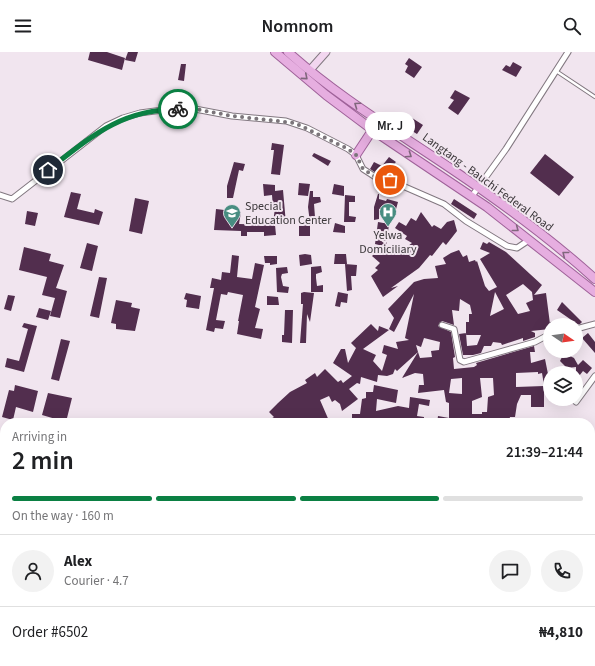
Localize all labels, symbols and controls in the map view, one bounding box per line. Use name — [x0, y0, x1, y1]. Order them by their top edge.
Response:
text: Nomnom — [261, 14, 334, 39]
icon: menu — [12, 15, 34, 37]
icon: search — [561, 15, 583, 37]
one-way arrow — [300, 73, 308, 80]
courier — [158, 89, 198, 129]
icon: bike — [167, 98, 189, 120]
one-way arrow — [354, 102, 361, 110]
callout: Mr. J — [365, 112, 415, 140]
text: Mr. J — [377, 117, 403, 135]
street label: Langtang - Bauchi Federal Road — [419, 129, 557, 236]
one-way arrow — [405, 150, 412, 157]
pin — [31, 153, 65, 187]
icon: home — [37, 159, 59, 181]
pin — [373, 163, 407, 197]
icon: bag — [379, 169, 401, 191]
place label: Special Education Center — [245, 198, 332, 229]
hospital icon: Yelwa Domiciliary — [378, 202, 398, 227]
school or university icon: Special Education Center — [222, 203, 242, 228]
one-way arrow — [511, 224, 518, 231]
place label: Yelwa Domiciliary — [359, 227, 417, 258]
one-way arrow — [563, 251, 570, 258]
north arrow — [543, 318, 583, 358]
map controls — [543, 318, 583, 406]
button: layers — [543, 366, 583, 406]
text: Arriving in — [12, 428, 67, 446]
text: 2 min — [12, 442, 74, 479]
text: 21:39–21:44 — [506, 442, 583, 463]
text: On the way · 160 m — [12, 507, 114, 525]
button: person — [12, 550, 54, 592]
button: chat — [489, 550, 531, 592]
button: phone — [541, 550, 583, 592]
text: Alex — [64, 551, 92, 572]
text: Courier · 4.7 — [64, 572, 129, 590]
text: Order #6502 — [12, 622, 88, 643]
text: ₦4,810 — [539, 622, 583, 643]

